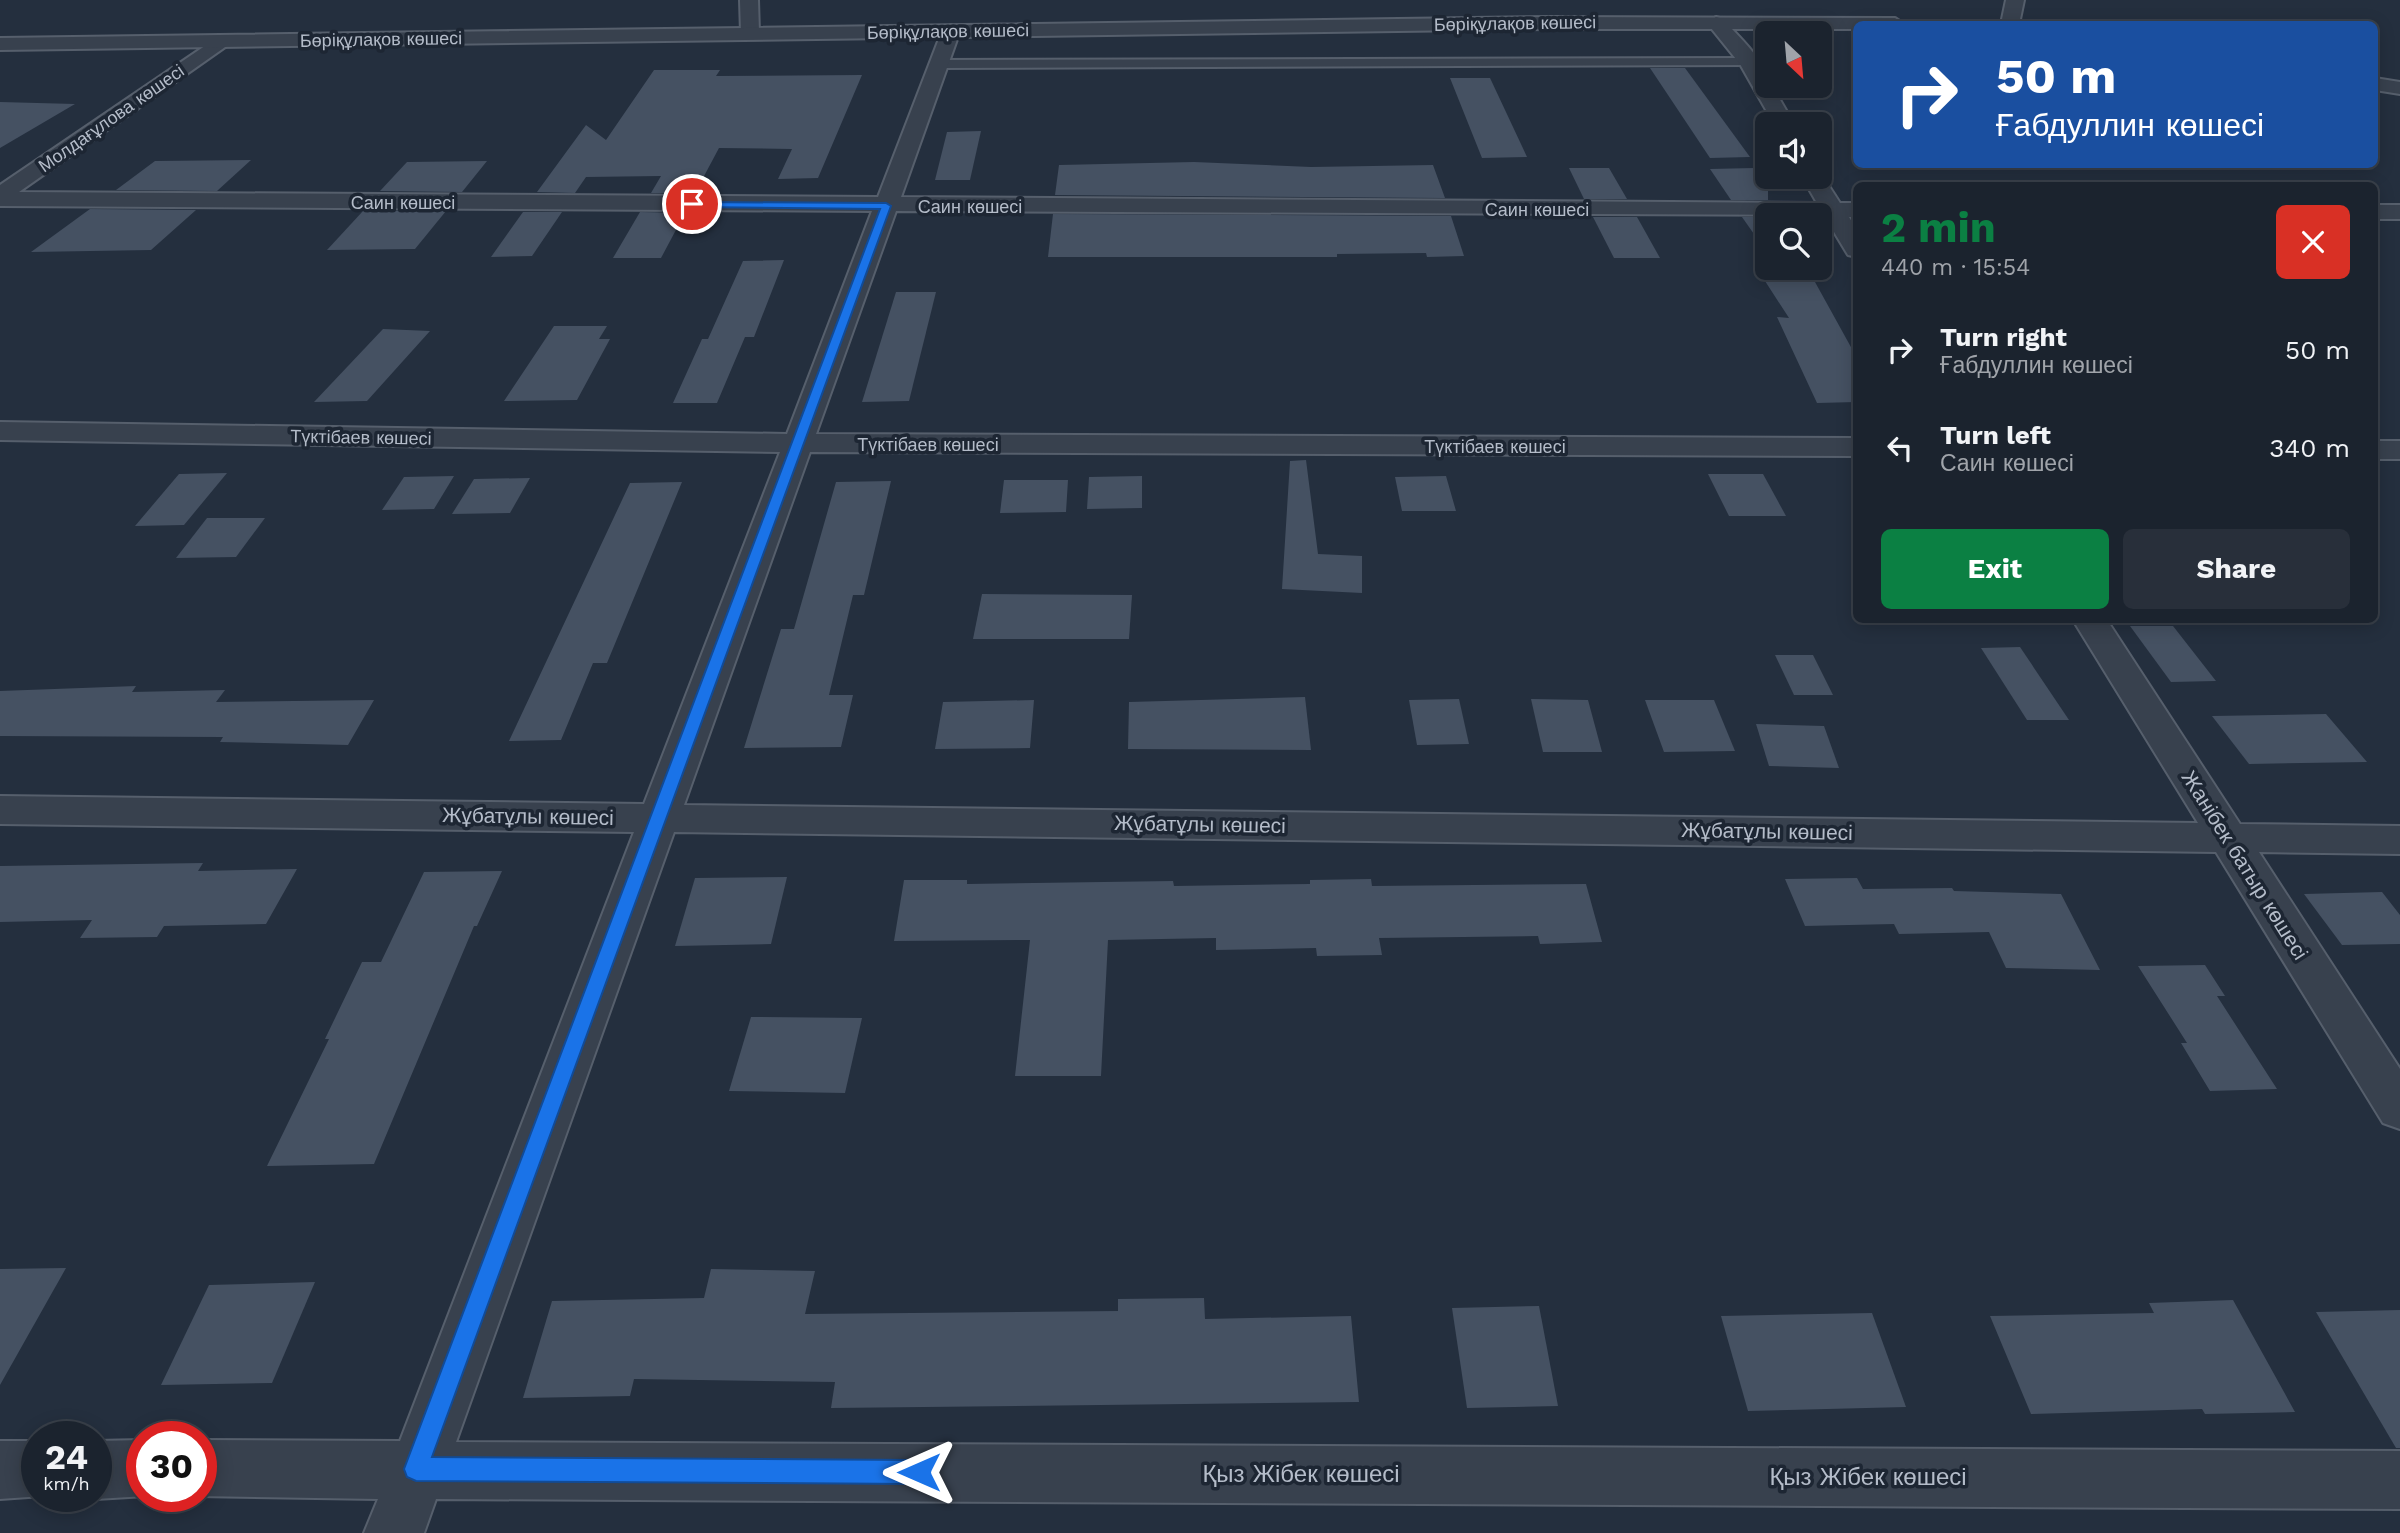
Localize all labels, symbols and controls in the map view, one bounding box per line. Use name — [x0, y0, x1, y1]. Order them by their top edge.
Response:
street label: Бөріқұлақов көшесі — [1434, 11, 1596, 35]
street label: Бөріқұлақов көшесі — [867, 19, 1029, 43]
north arrow — [1755, 21, 1832, 98]
map controls — [1755, 21, 1832, 280]
street label: Бөріқұлақов көшесі — [300, 27, 462, 51]
text: 50 m — [1996, 47, 2116, 105]
icon: right — [1881, 49, 1972, 140]
street label: Молдағұлова көшесі — [34, 60, 188, 176]
text: Ғабдуллин көшесі — [1996, 106, 2264, 144]
button: sound — [1755, 112, 1832, 189]
pin — [662, 174, 722, 234]
icon: arrive — [673, 185, 711, 223]
street label: Саин көшесі — [351, 192, 455, 213]
street label: Саин көшесі — [918, 196, 1022, 217]
street label: Саин көшесі — [1485, 199, 1589, 220]
button: search — [1755, 203, 1832, 280]
text: 2 min — [1881, 203, 1996, 252]
button: close — [2276, 205, 2350, 279]
text: 440 m · 15:54 — [1881, 254, 2030, 281]
text: Turn right — [1940, 322, 2067, 352]
icon: right — [1881, 331, 1919, 369]
text: 50 m — [2285, 335, 2350, 365]
text: Ғабдуллин көшесі — [1940, 352, 2133, 379]
text: Turn left — [1940, 420, 2051, 450]
street label: Түктібаев көшесі — [290, 425, 432, 449]
icon: left — [1881, 429, 1919, 467]
text: 340 m — [2269, 433, 2350, 463]
street label: Түктібаев көшесі — [857, 434, 999, 455]
street label: Түктібаев көшесі — [1424, 436, 1566, 457]
text: Саин көшесі — [1940, 450, 2074, 477]
button: Exit — [1881, 529, 2109, 609]
button: Share — [2123, 529, 2350, 609]
street label: Жанібек батыр көшесі — [2177, 766, 2313, 964]
street label: Жұбатұлы көшесі — [442, 802, 614, 830]
street label: Жұбатұлы көшесі — [1114, 810, 1286, 838]
street label: Жұбатұлы көшесі — [1681, 817, 1853, 845]
speed limit sign: 30 — [126, 1421, 217, 1512]
position arrow — [882, 1435, 956, 1509]
text: 24 — [45, 1436, 88, 1478]
street label: Қыз Жібек көшесі — [1202, 1460, 1400, 1488]
street label: Қыз Жібек көшесі — [1769, 1463, 1967, 1491]
text: km/h — [43, 1473, 90, 1494]

